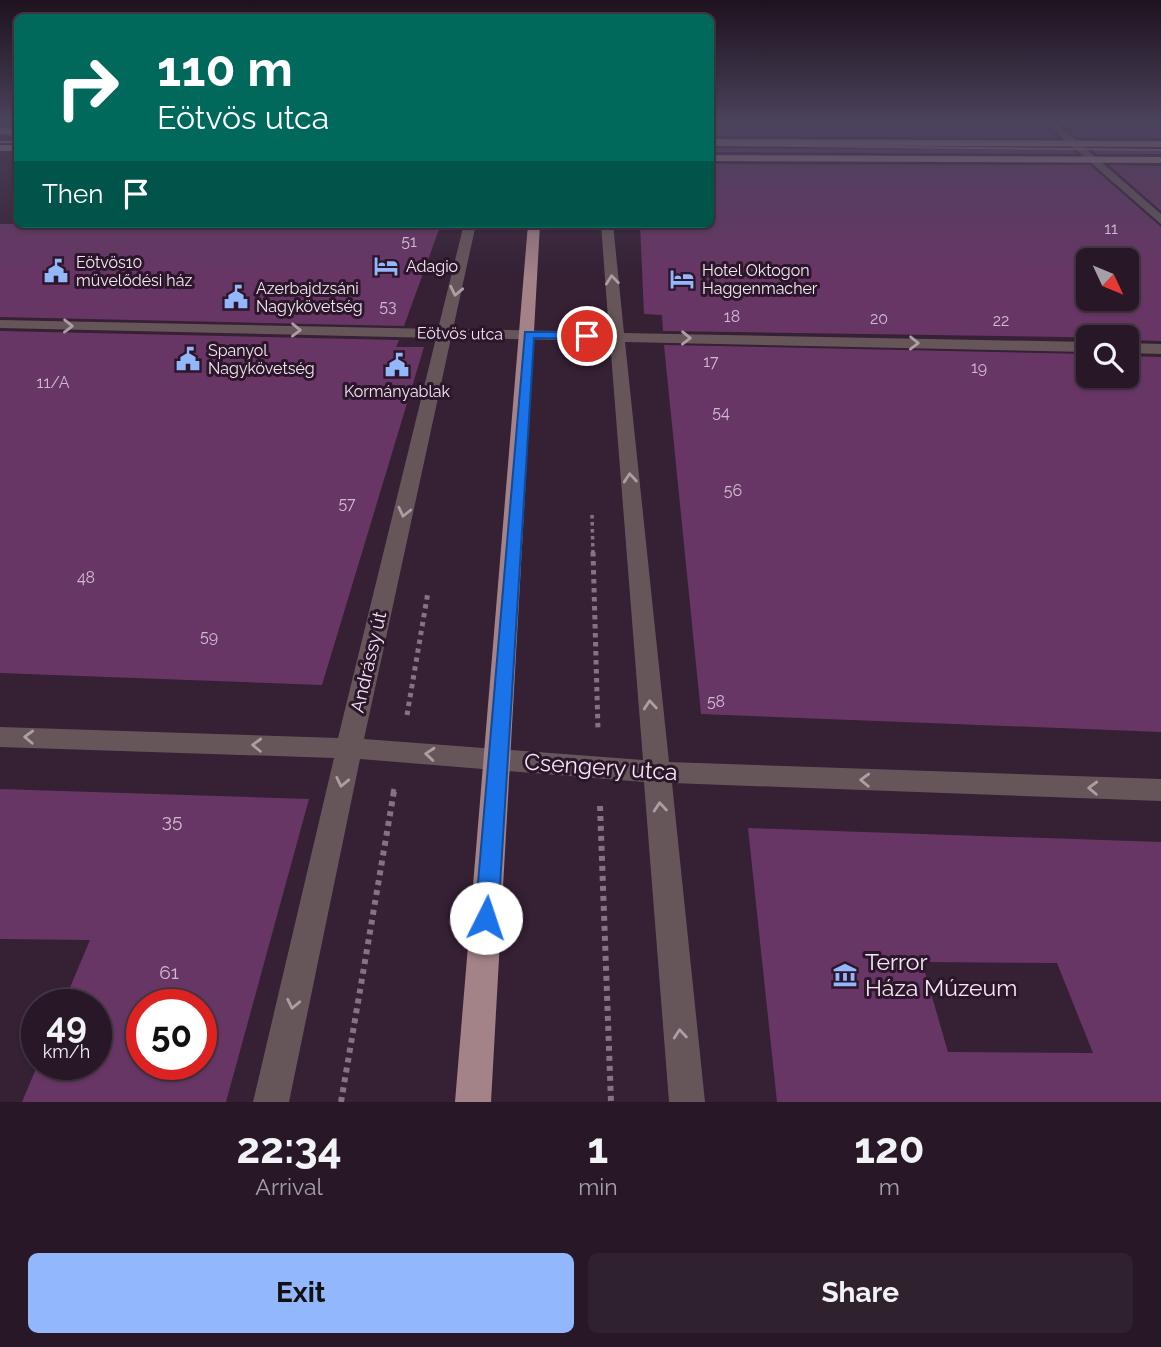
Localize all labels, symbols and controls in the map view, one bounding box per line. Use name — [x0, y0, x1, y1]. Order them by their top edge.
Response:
text: 110 m — [157, 40, 293, 97]
icon: right — [42, 42, 133, 133]
text: Eötvös utca — [157, 99, 329, 136]
icon: arrive — [117, 175, 155, 213]
text: Then — [42, 179, 103, 209]
house number: 11 — [1104, 219, 1118, 238]
house number: 51 — [401, 232, 417, 251]
north arrow — [1076, 248, 1139, 312]
map controls — [1076, 248, 1139, 388]
hotel icon: Adagio — [372, 252, 400, 280]
place label: Eötvös10 művelődési ház — [76, 253, 192, 290]
public building icon: Eötvös10 művelődési ház — [42, 257, 70, 285]
place label: Adagio — [406, 257, 458, 276]
place label: Hotel Oktogon Haggenmacher — [702, 261, 818, 298]
hotel icon: Hotel Oktogon Haggenmacher — [668, 265, 696, 293]
one-way arrow — [605, 275, 620, 286]
place label: Azerbajdzsáni Nagykövetség — [256, 279, 363, 316]
public building icon: Azerbajdzsáni Nagykövetség — [222, 283, 250, 311]
one-way arrow — [450, 285, 465, 297]
house number: 53 — [379, 297, 397, 316]
pin — [557, 306, 617, 366]
house number: 18 — [724, 307, 740, 326]
house number: 20 — [870, 309, 888, 328]
house number: 22 — [993, 311, 1009, 330]
icon: arrive — [568, 317, 606, 355]
one-way arrow — [63, 318, 74, 333]
one-way arrow — [291, 322, 301, 338]
street label: Eötvös utca — [417, 323, 503, 344]
button: search — [1076, 325, 1139, 388]
one-way arrow — [681, 331, 692, 346]
one-way arrow — [908, 336, 919, 351]
place label: Spanyol Nagykövetség — [208, 341, 315, 378]
public building icon: Spanyol Nagykövetség — [174, 345, 202, 373]
public building icon: Kormányablak — [383, 351, 411, 379]
house number: 17 — [703, 352, 719, 371]
house number: 19 — [971, 358, 987, 377]
house number: 11/A — [37, 373, 70, 392]
place label: Kormányablak — [344, 382, 451, 401]
house number: 54 — [712, 403, 730, 422]
one-way arrow — [623, 472, 638, 484]
house number: 56 — [724, 481, 742, 500]
house number: 57 — [338, 494, 356, 513]
one-way arrow — [398, 506, 412, 518]
house number: 48 — [77, 568, 95, 587]
street label: Andrássy út — [346, 609, 390, 715]
house number: 59 — [200, 627, 218, 646]
house number: 58 — [707, 692, 725, 711]
one-way arrow — [643, 699, 658, 710]
one-way arrow — [24, 730, 35, 745]
one-way arrow — [251, 737, 262, 752]
one-way arrow — [424, 747, 435, 762]
street label: Csengery utca — [523, 748, 679, 785]
one-way arrow — [860, 772, 871, 787]
one-way arrow — [336, 776, 350, 788]
one-way arrow — [1087, 780, 1098, 795]
one-way arrow — [653, 802, 668, 813]
house number: 35 — [162, 809, 182, 831]
position arrow — [449, 881, 523, 955]
place label: Terror Háza Múzeum — [865, 948, 1017, 1001]
house number: 61 — [159, 961, 179, 983]
museum icon: Terror Háza Múzeum — [831, 961, 859, 989]
speed limit sign: 50 — [126, 989, 217, 1080]
one-way arrow — [287, 998, 301, 1010]
text: 49 — [46, 1005, 87, 1046]
one-way arrow — [673, 1028, 688, 1040]
text: km/h — [43, 1041, 90, 1062]
text: 22:34 — [237, 1124, 342, 1173]
text: 1 — [588, 1124, 608, 1173]
text: 120 — [854, 1124, 924, 1173]
text: Arrival — [255, 1173, 323, 1200]
text: min — [578, 1173, 618, 1200]
text: m — [879, 1173, 900, 1200]
button: Exit — [28, 1253, 574, 1333]
button: Share — [588, 1253, 1133, 1333]

